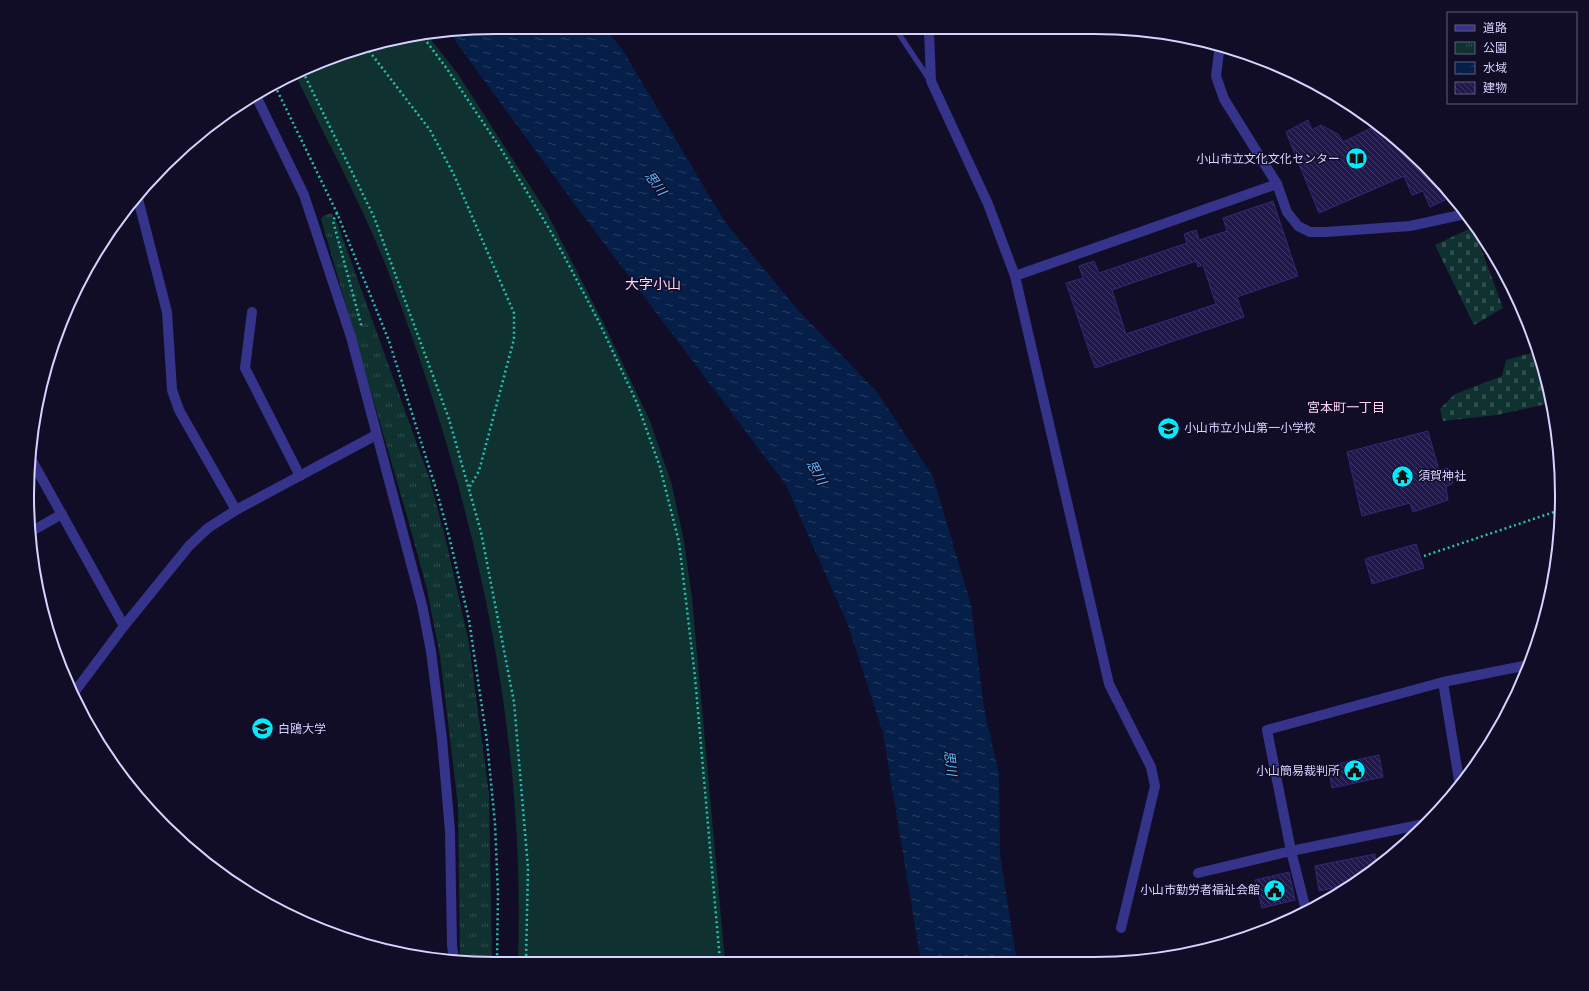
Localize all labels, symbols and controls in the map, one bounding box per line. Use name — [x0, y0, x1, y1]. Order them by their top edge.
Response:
legend — [1447, 12, 1577, 104]
text: 道路 — [1483, 20, 1507, 36]
text: 公園 — [1483, 40, 1507, 56]
text: 水域 — [1483, 60, 1507, 76]
text: 建物 — [1483, 80, 1507, 96]
library icon: 小山市立文化文化センター — [1343, 146, 1369, 172]
place label: 小山市立文化文化センター — [1196, 151, 1340, 167]
water label: 思川 — [641, 168, 671, 200]
district label: 大字小山 — [625, 275, 681, 293]
district label: 宮本町一丁目 — [1307, 399, 1385, 416]
school or university icon: 小山市立小山第一小学校 — [1156, 415, 1182, 441]
place label: 小山市立小山第一小学校 — [1184, 420, 1316, 436]
water label: 思川 — [803, 457, 831, 489]
temple icon: 須賀神社 — [1389, 463, 1415, 489]
place label: 須賀神社 — [1418, 468, 1466, 484]
school or university icon: 白鴎大学 — [249, 716, 275, 742]
place label: 白鴎大学 — [278, 721, 326, 737]
water label: 思川 — [940, 749, 961, 779]
public building icon: 小山簡易裁判所 — [1342, 758, 1368, 784]
place label: 小山簡易裁判所 — [1256, 763, 1340, 779]
public building icon: 小山市勤労者福祉会館 — [1262, 877, 1288, 903]
place label: 小山市勤労者福祉会館 — [1140, 882, 1260, 898]

